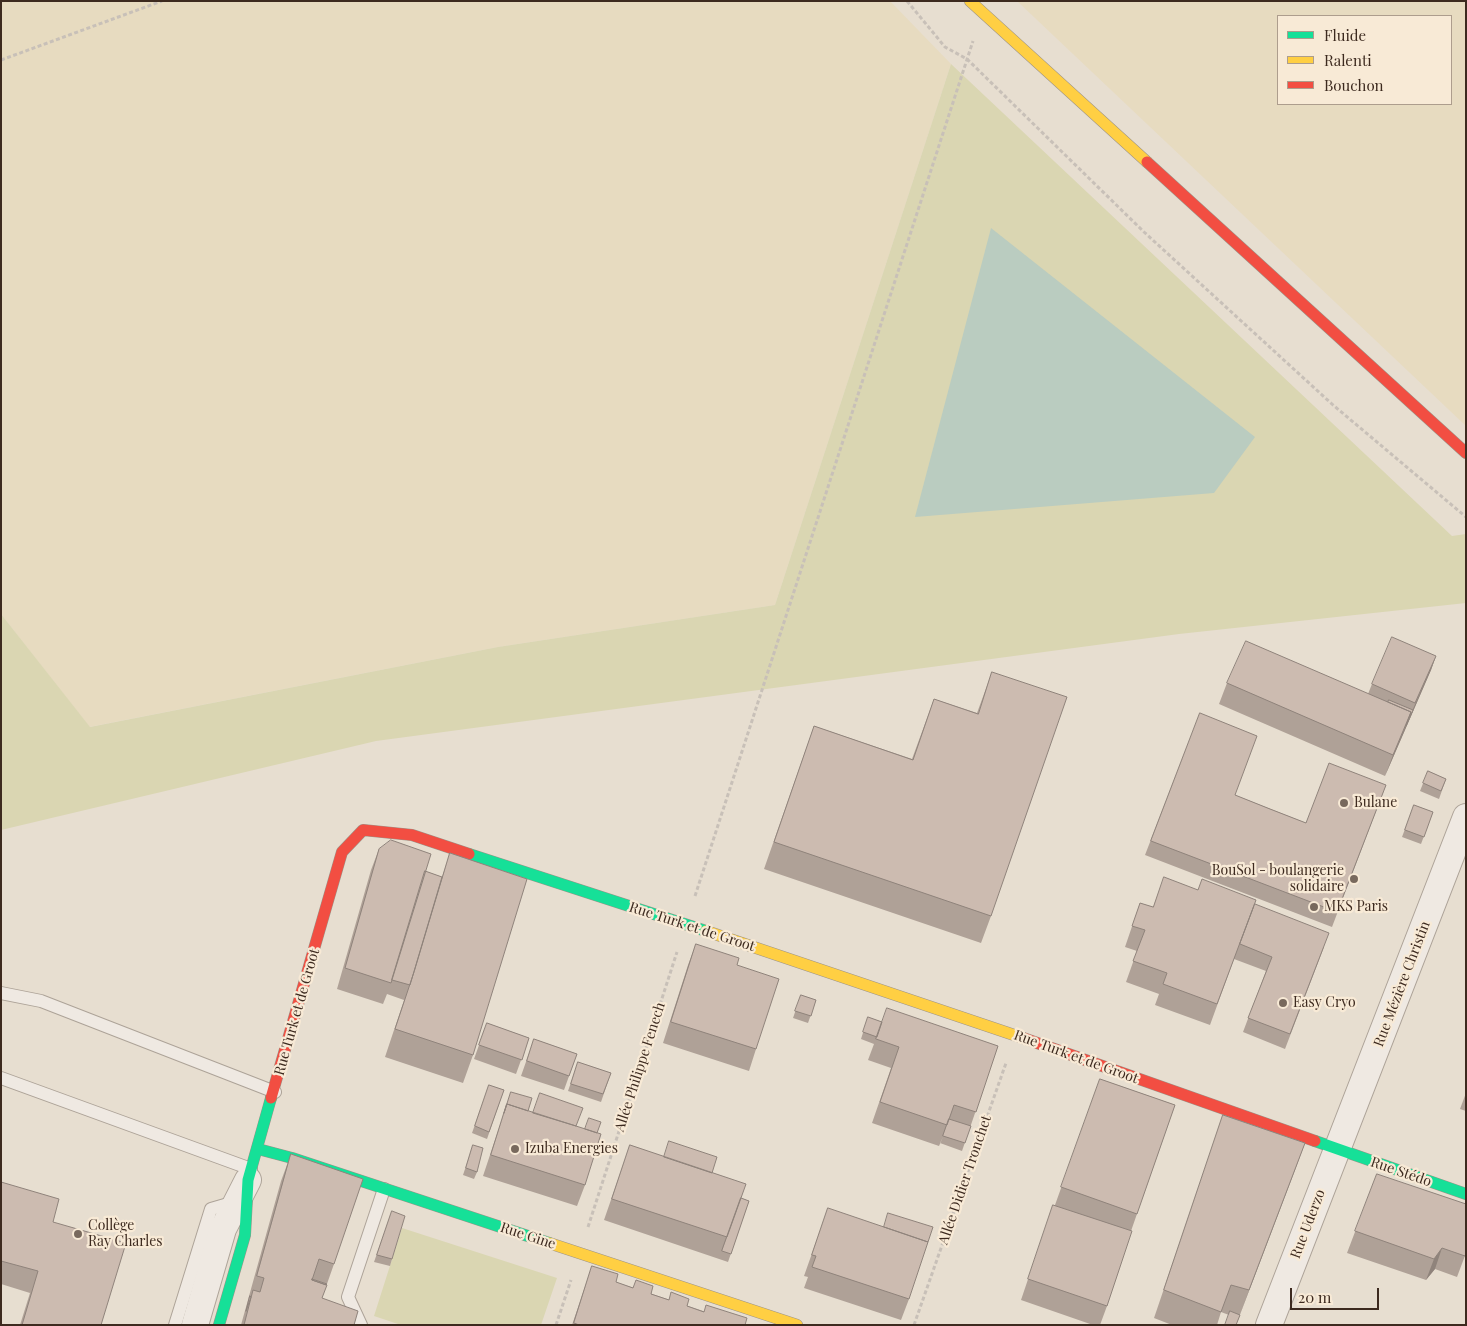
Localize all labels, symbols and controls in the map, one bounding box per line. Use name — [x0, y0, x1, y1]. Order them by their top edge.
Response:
legend — [1277, 15, 1452, 105]
text: Fluide — [1324, 25, 1366, 45]
text: Ralenti — [1324, 50, 1372, 70]
text: Bouchon — [1324, 75, 1384, 95]
place label: Bulane — [1354, 795, 1397, 811]
marker: Bulane — [1338, 797, 1350, 809]
place label: BouSol - boulangerie solidaire — [1212, 863, 1344, 896]
marker: BouSol - boulangerie solidaire — [1348, 873, 1360, 885]
street label: Rue Turk et de Groot — [627, 899, 757, 955]
place label: MKS Paris — [1324, 899, 1388, 915]
marker: MKS Paris — [1308, 901, 1320, 913]
street label: Rue Mézière Christin — [1370, 919, 1434, 1049]
street label: Rue Turk et de Groot — [271, 947, 323, 1077]
place label: Easy Cryo — [1293, 995, 1356, 1011]
marker: Easy Cryo — [1277, 997, 1289, 1009]
street label: Allée Philippe Fenech — [611, 1000, 669, 1134]
street label: Rue Turk et de Groot — [1012, 1027, 1140, 1087]
street label: Allée Didier Tronchet — [935, 1113, 995, 1247]
place label: Izuba Energies — [525, 1141, 618, 1157]
marker: Izuba Energies — [509, 1143, 521, 1155]
street label: Rue Stédo — [1368, 1154, 1434, 1190]
street label: Rue Uderzo — [1287, 1187, 1329, 1261]
place label: Collège Ray Charles — [88, 1218, 162, 1250]
street label: Rue Gine — [498, 1219, 558, 1253]
marker: Collège Ray Charles — [72, 1228, 84, 1240]
scale bar — [1292, 1278, 1381, 1310]
text: 20 m — [1298, 1287, 1331, 1307]

